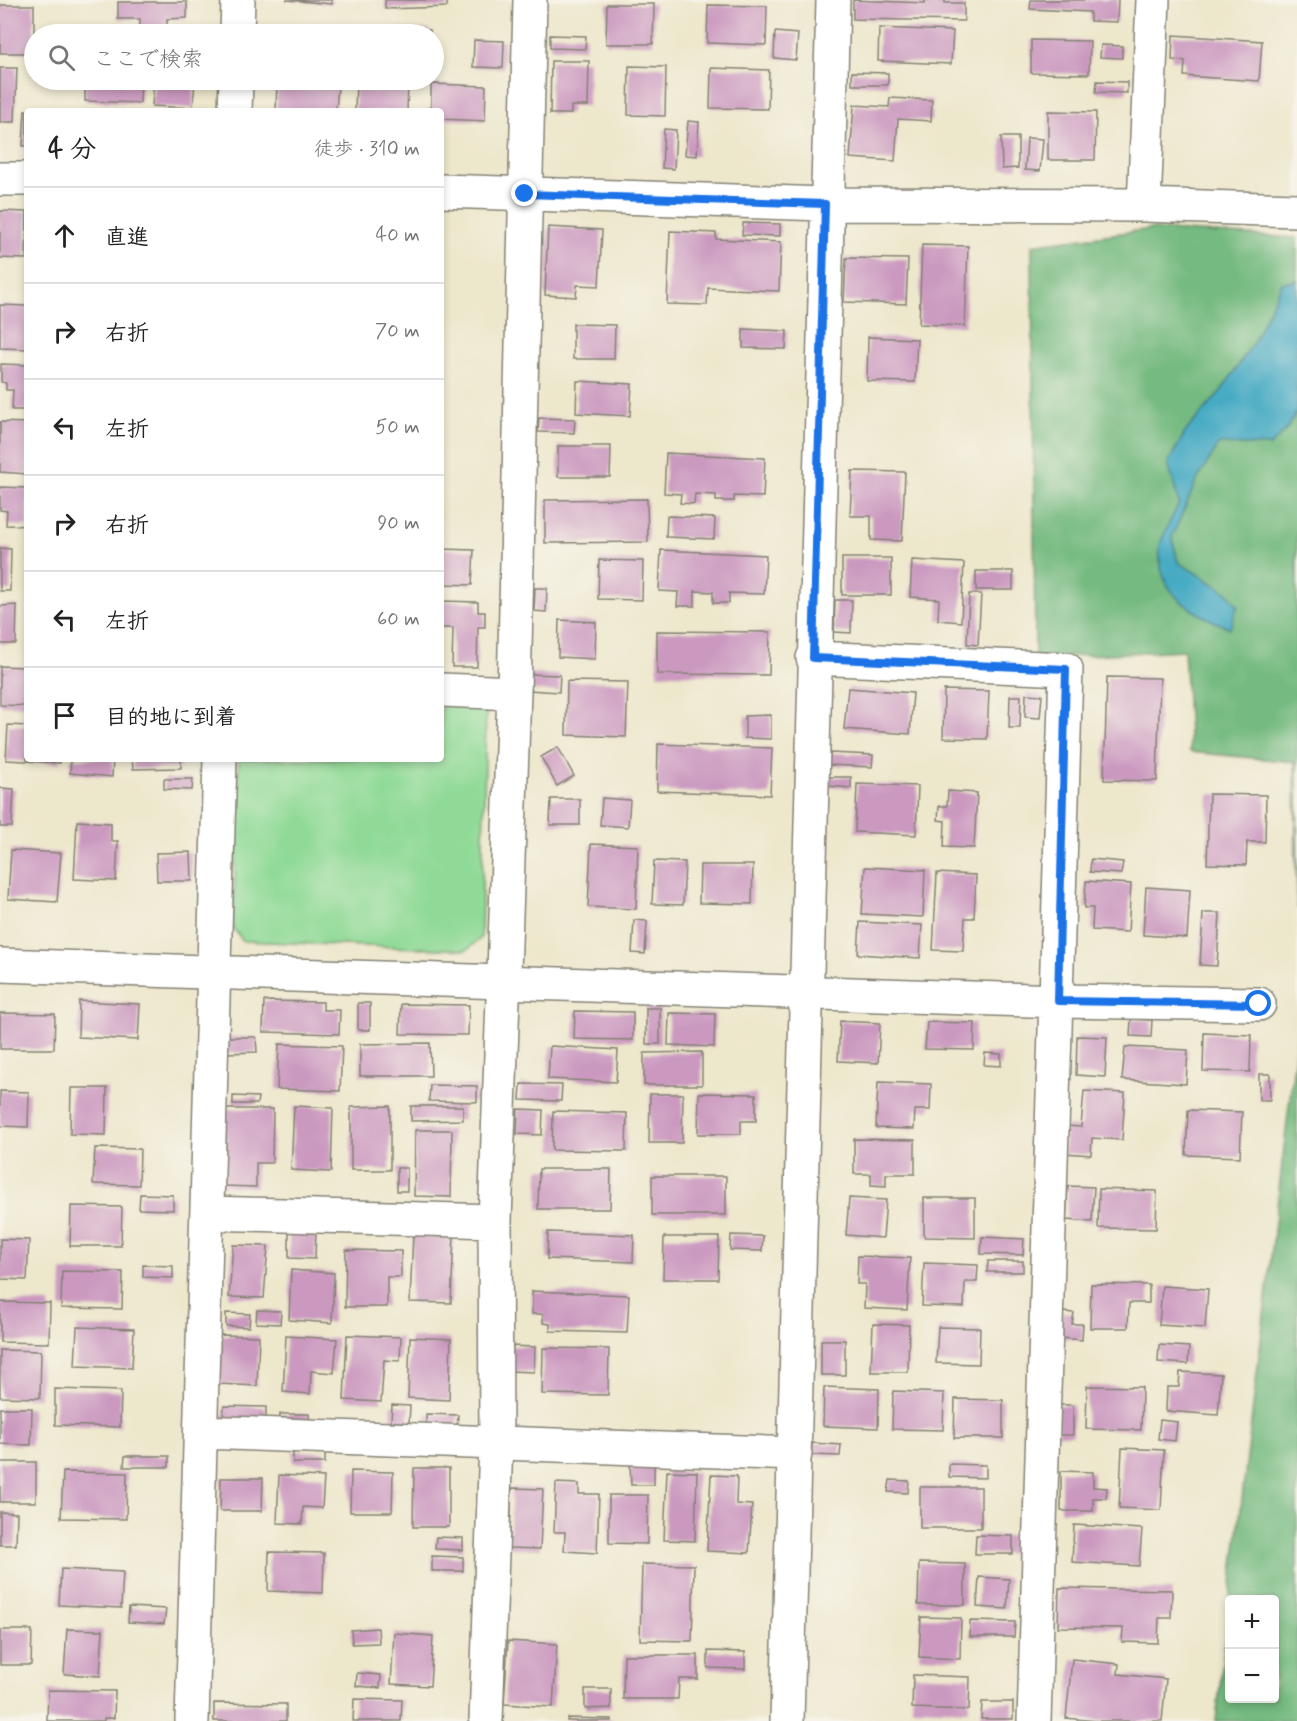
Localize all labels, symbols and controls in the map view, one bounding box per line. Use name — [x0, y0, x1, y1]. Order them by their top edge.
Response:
search box — [24, 24, 444, 90]
icon: search — [45, 41, 78, 74]
text: ここで検索 — [93, 46, 203, 74]
text: 4 分 — [48, 133, 96, 167]
text: 徒歩 · 310 m — [314, 136, 420, 163]
route end — [511, 180, 537, 206]
icon: ahead — [48, 219, 81, 252]
text: 40 m — [376, 222, 420, 249]
text: 直進 — [105, 224, 149, 252]
icon: right — [48, 315, 81, 348]
text: 70 m — [375, 318, 420, 345]
text: 右折 — [105, 320, 149, 348]
icon: left — [48, 411, 81, 444]
text: 50 m — [375, 414, 420, 441]
text: 左折 — [105, 416, 149, 444]
icon: right — [48, 507, 81, 540]
text: 90 m — [377, 510, 420, 537]
text: 右折 — [105, 512, 149, 540]
icon: left — [48, 603, 81, 636]
text: 60 m — [377, 606, 420, 633]
text: 左折 — [105, 608, 149, 636]
icon: arrive — [48, 699, 81, 732]
text: 目的地に到着 — [105, 704, 237, 732]
route start — [1245, 990, 1271, 1016]
map controls — [1225, 1595, 1279, 1703]
button: + — [1225, 1595, 1279, 1649]
button: − — [1225, 1649, 1279, 1703]

